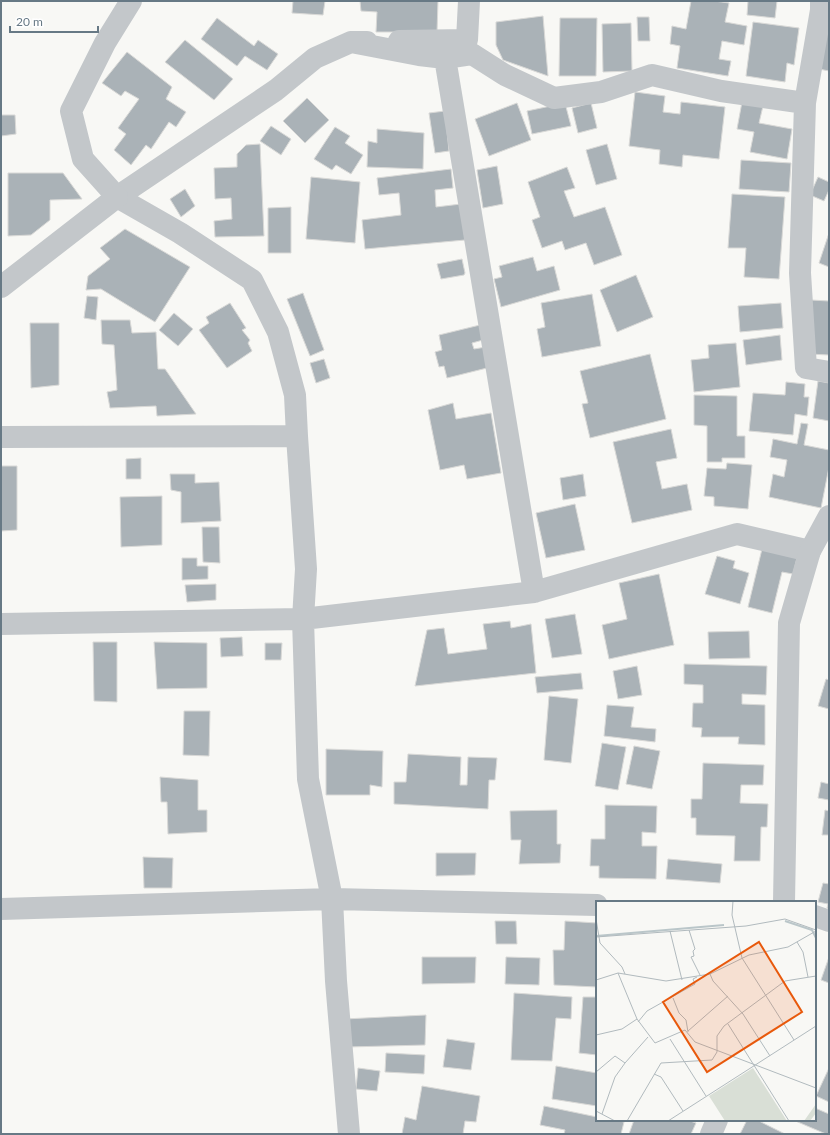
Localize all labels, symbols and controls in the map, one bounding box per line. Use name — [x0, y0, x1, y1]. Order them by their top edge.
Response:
scale bar — [10, 8, 98, 34]
text: 20 m — [16, 14, 43, 29]
inset map — [596, 901, 816, 1121]

